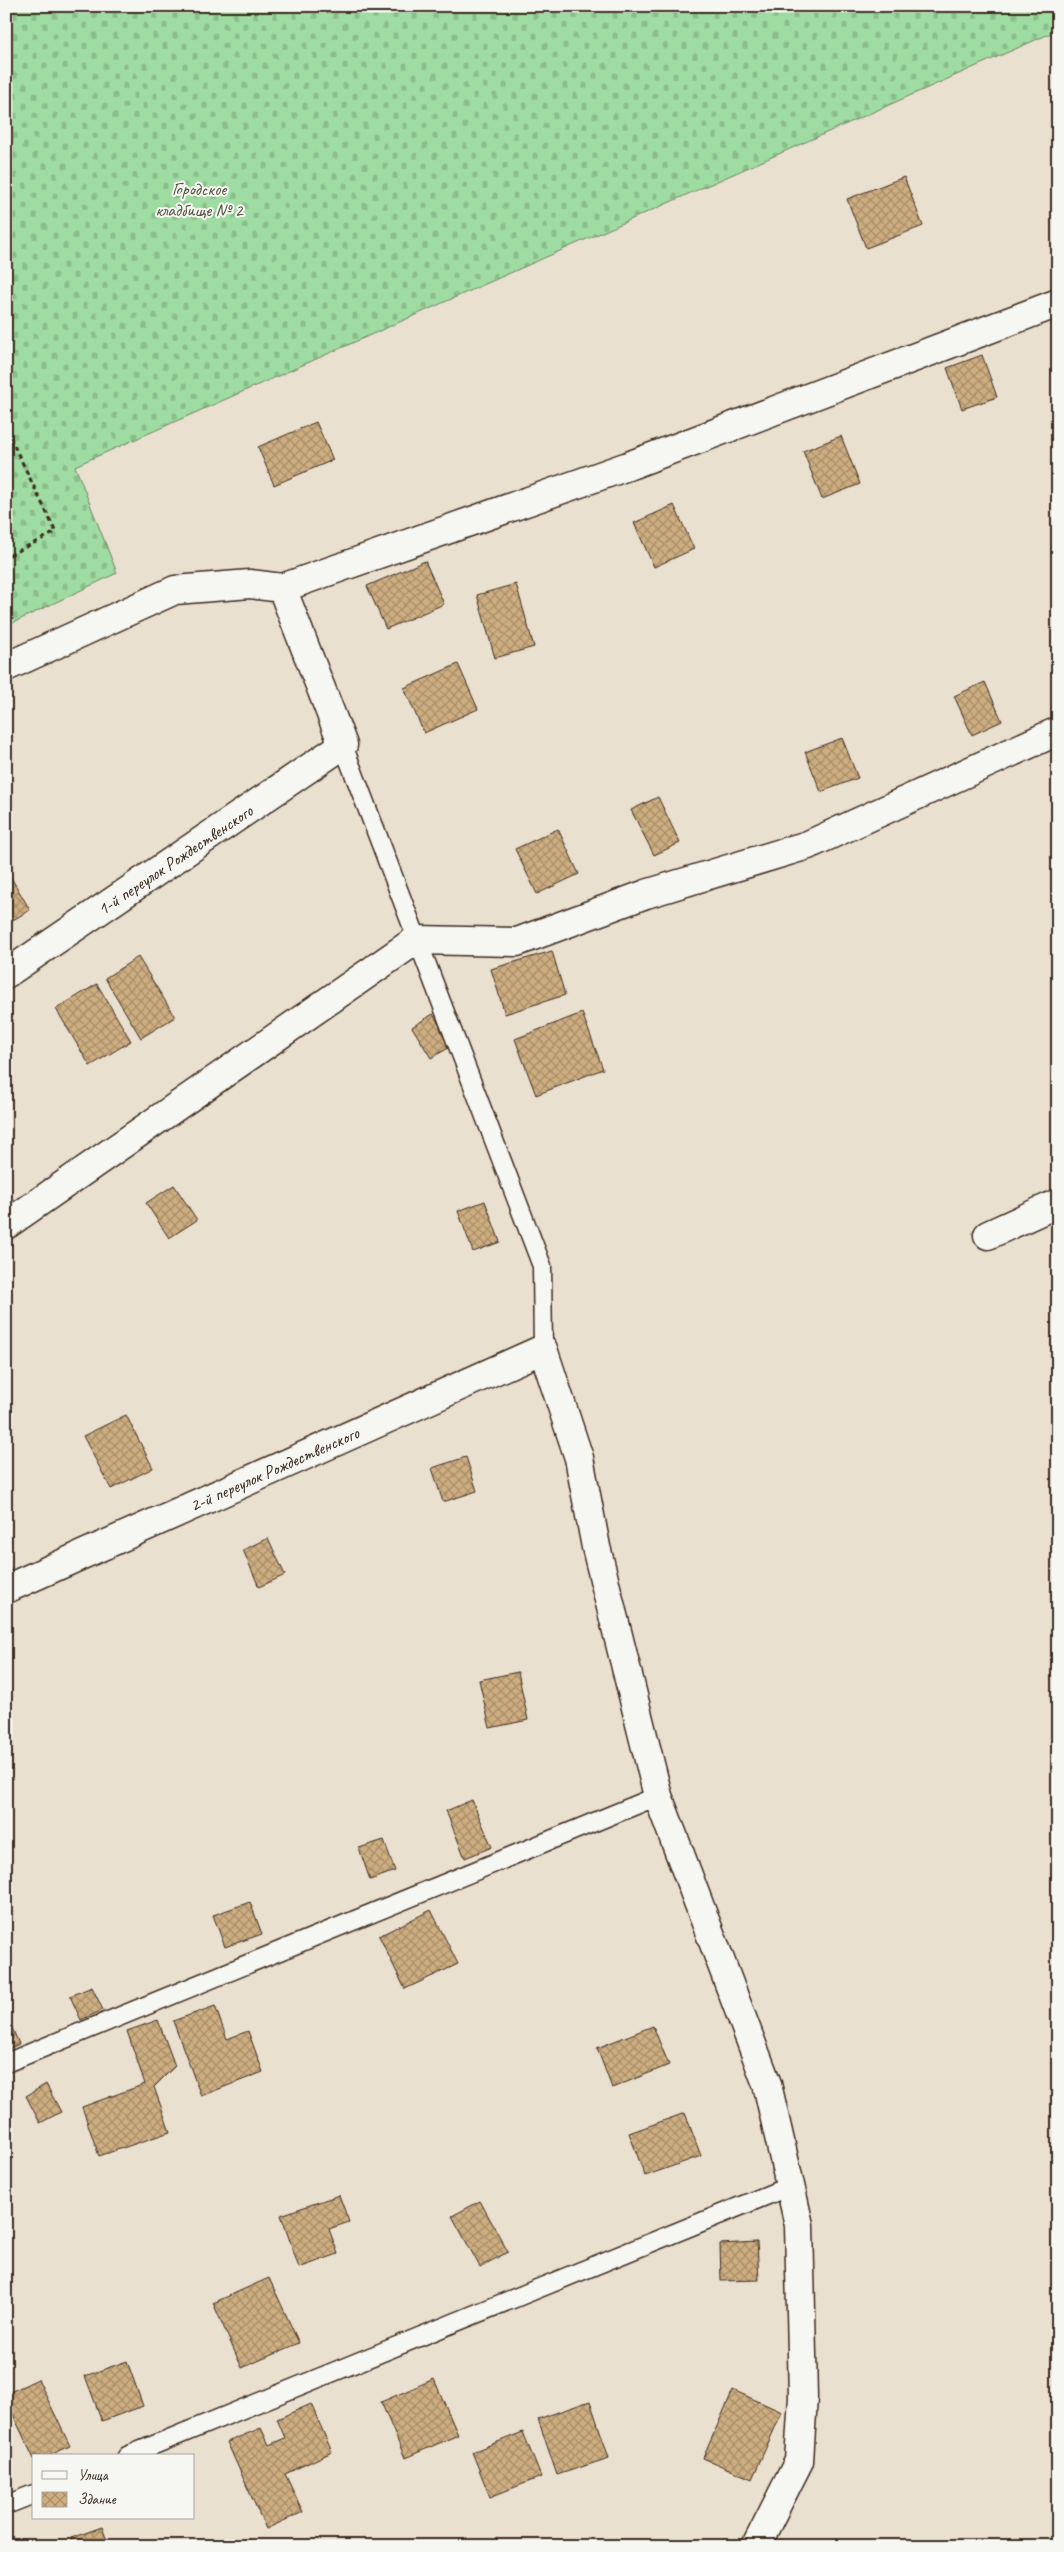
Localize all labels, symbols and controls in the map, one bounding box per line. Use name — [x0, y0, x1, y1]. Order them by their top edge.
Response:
park label: Городское кладбище № 2 — [155, 178, 245, 221]
street label: 1-й переулок Рождественского — [93, 799, 258, 920]
street label: 2-й переулок Рождественского — [186, 1421, 364, 1516]
legend — [32, 2454, 195, 2520]
text: Улица — [78, 2466, 109, 2485]
text: Здание — [78, 2490, 117, 2509]

